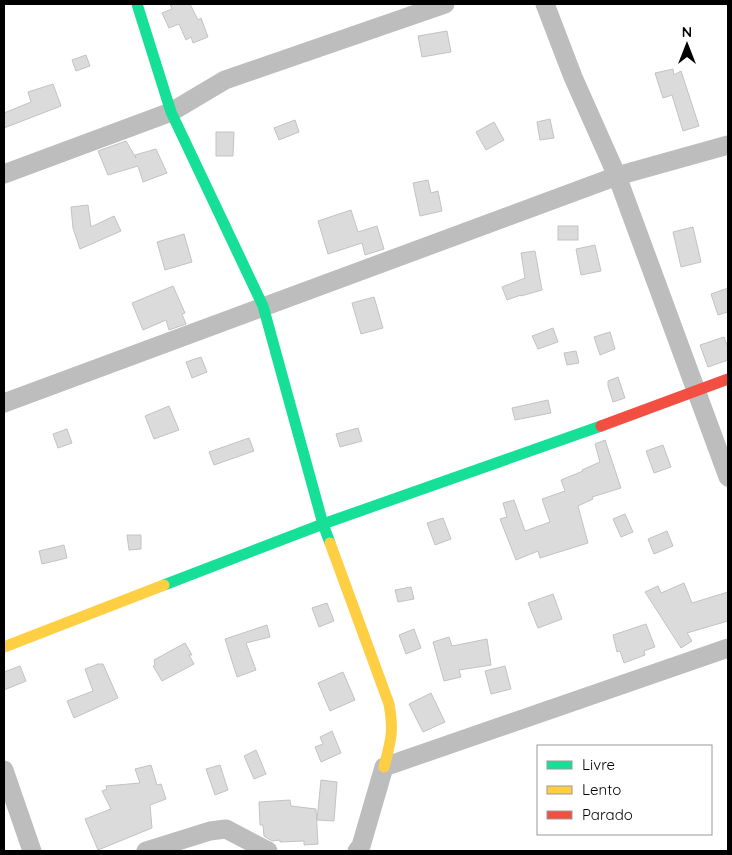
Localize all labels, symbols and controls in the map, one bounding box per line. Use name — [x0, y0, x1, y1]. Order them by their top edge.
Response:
north arrow — [662, 20, 712, 70]
text: N — [682, 23, 692, 41]
legend — [537, 745, 712, 835]
text: Livre — [582, 755, 615, 774]
text: Lento — [582, 780, 621, 799]
text: Parado — [582, 805, 633, 824]

